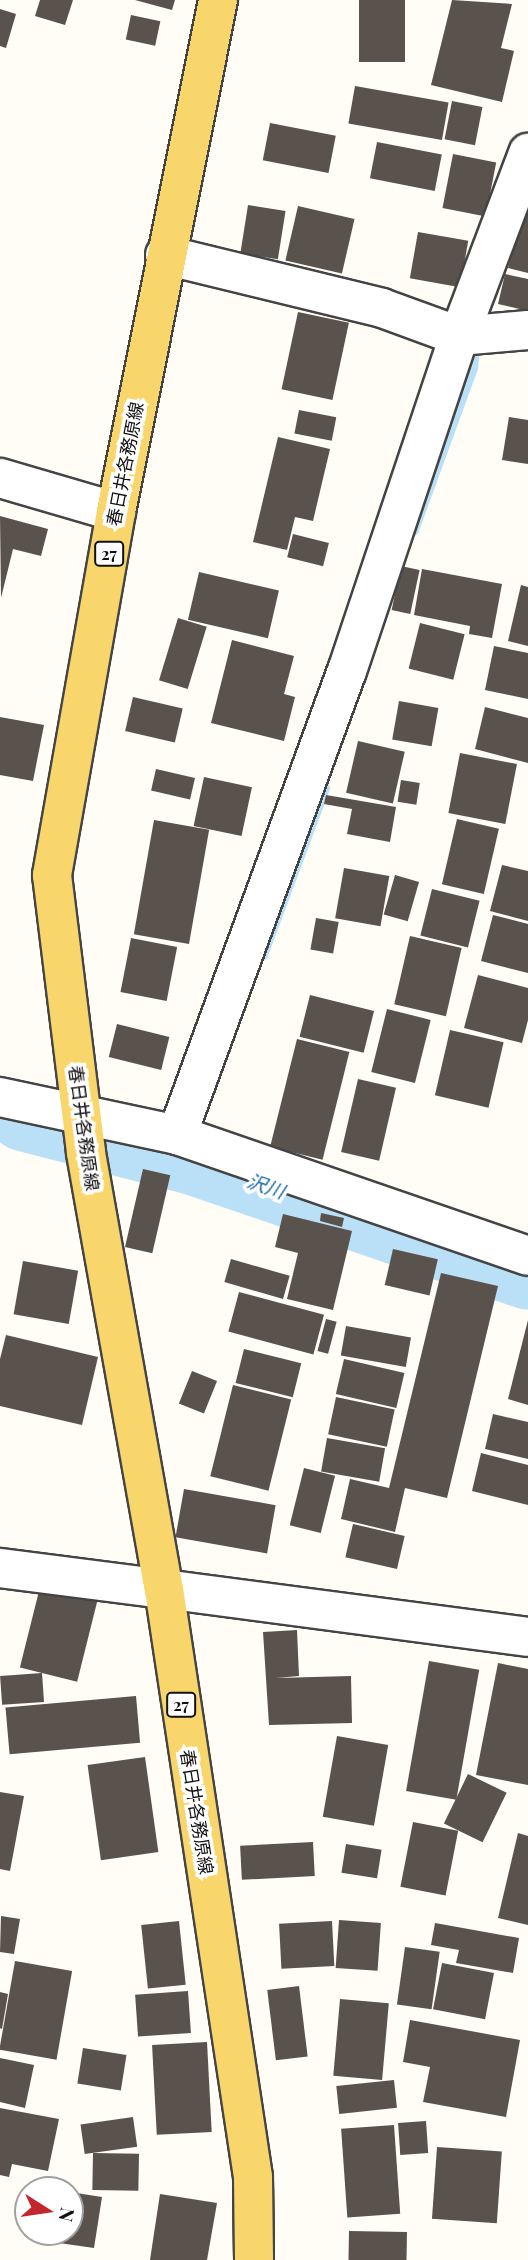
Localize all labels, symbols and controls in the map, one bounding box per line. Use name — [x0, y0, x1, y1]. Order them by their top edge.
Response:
street label: 春日井各務原線 — [102, 400, 148, 528]
road number: 27 — [93, 541, 125, 566]
street label: 春日井各務原線 — [65, 1064, 103, 1192]
water label: 沢川 — [244, 1169, 288, 1203]
road number: 27 — [165, 1693, 197, 1718]
street label: 春日井各務原線 — [176, 1748, 218, 1876]
north arrow — [14, 2176, 84, 2246]
text: N — [53, 2206, 82, 2224]

